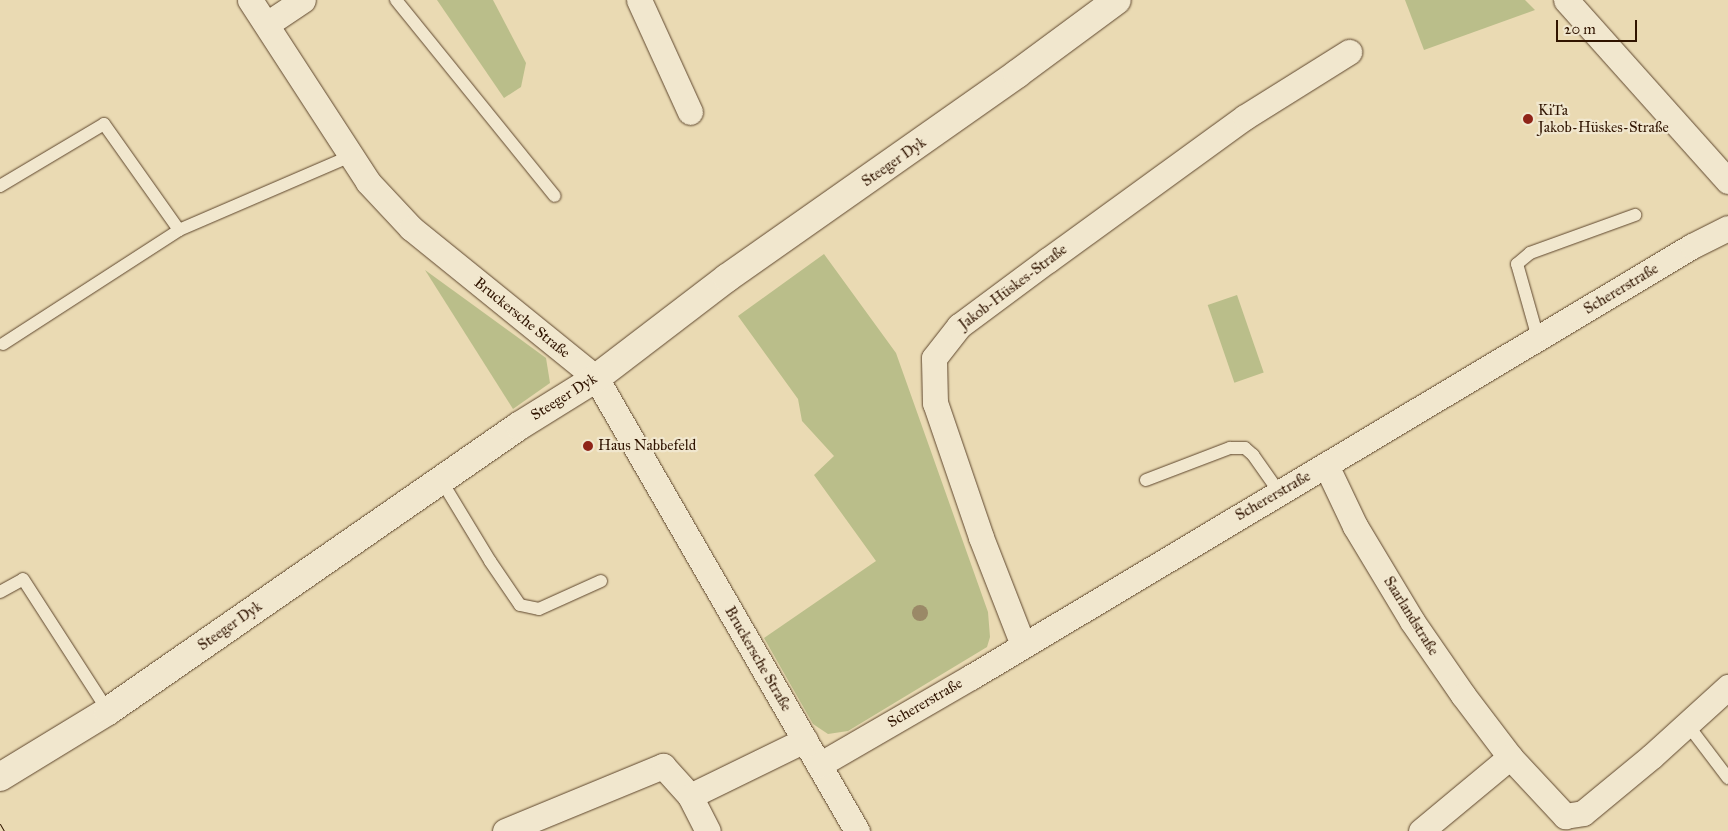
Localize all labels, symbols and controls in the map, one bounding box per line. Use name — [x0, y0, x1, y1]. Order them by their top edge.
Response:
scale bar — [1558, 10, 1639, 42]
text: 20 m — [1564, 20, 1596, 38]
place label: KiTa Jakob-Hüskes-Straße — [1538, 101, 1669, 136]
marker: KiTa Jakob-Hüskes-Straße — [1522, 113, 1534, 125]
street label: Steeger Dyk — [858, 133, 930, 191]
street label: Jakob-Hüskes-Straße — [955, 240, 1071, 334]
street label: Schererstraße — [1581, 260, 1661, 318]
street label: Bruckersche Straße — [470, 274, 574, 362]
street label: Steeger Dyk — [528, 370, 600, 424]
place label: Haus Nabbefeld — [598, 437, 696, 455]
marker: Haus Nabbefeld — [582, 440, 594, 452]
street label: Schererstraße — [1232, 467, 1314, 525]
street label: Saarlandstraße — [1380, 573, 1442, 659]
street label: Steeger Dyk — [194, 597, 266, 655]
street label: Bruckersche Straße — [721, 603, 795, 715]
street label: Schererstraße — [884, 674, 966, 732]

